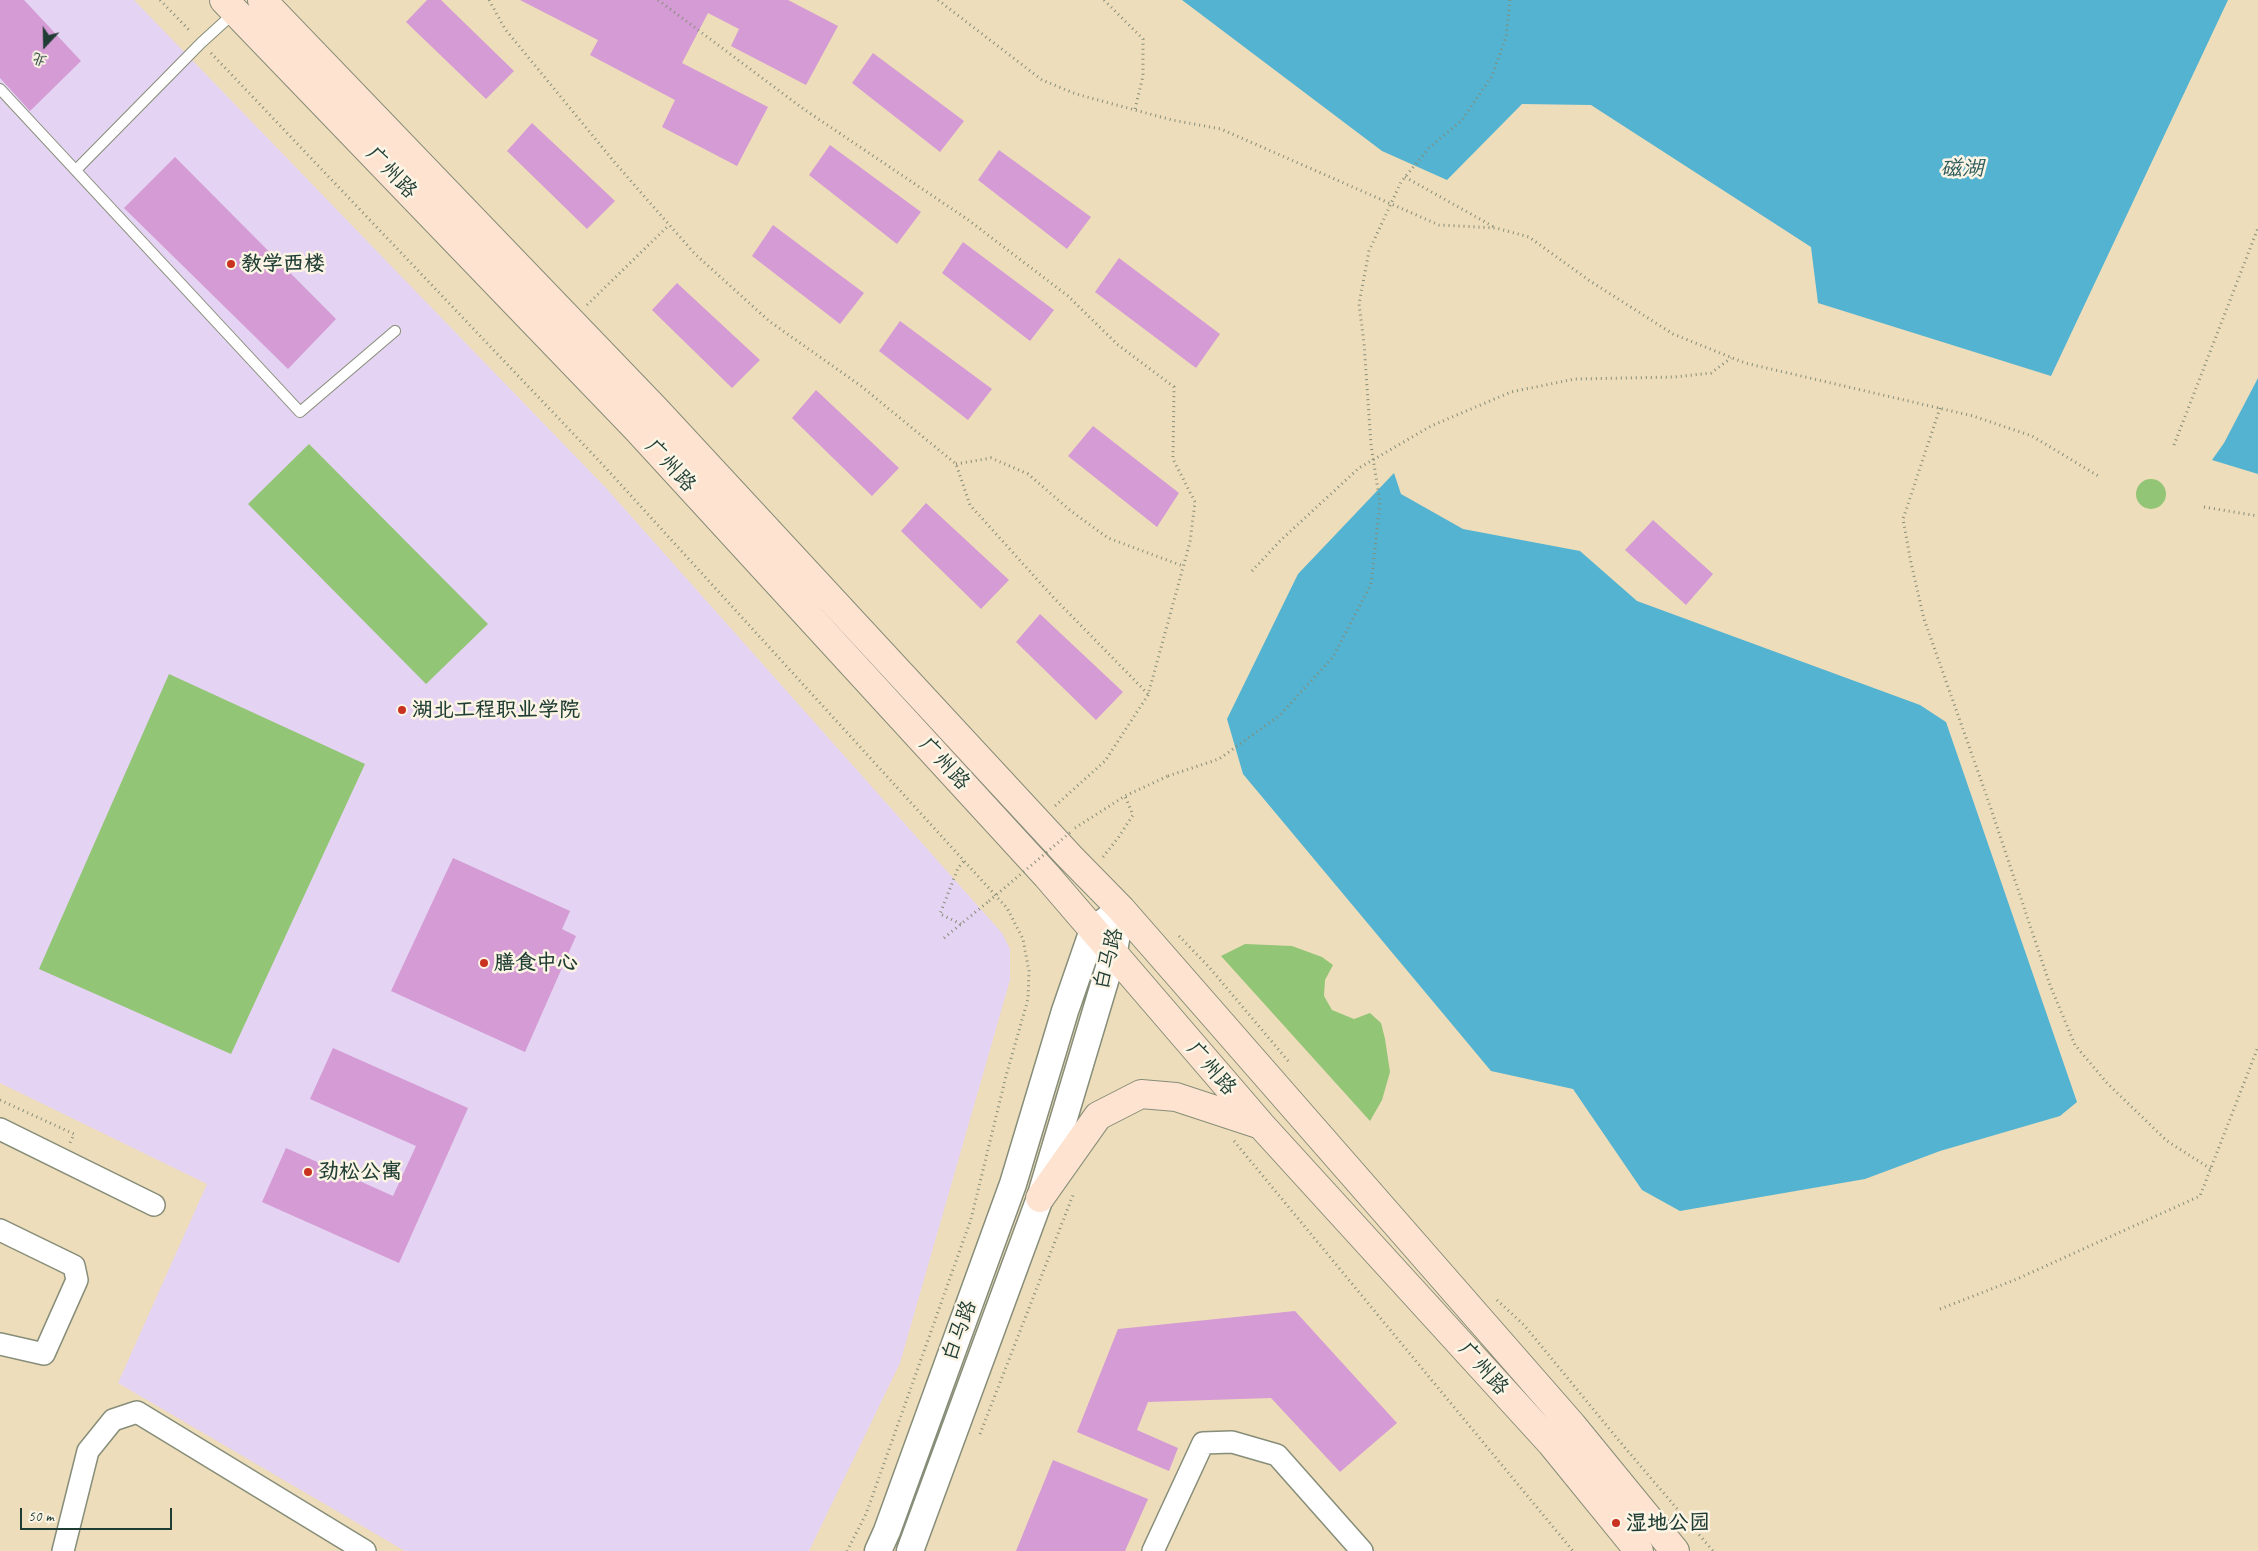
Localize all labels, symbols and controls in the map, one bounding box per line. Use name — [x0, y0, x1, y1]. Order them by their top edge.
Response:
north arrow — [20, 20, 70, 70]
text: 北 — [30, 49, 49, 70]
street label: 广州路 — [360, 142, 422, 204]
water label: 磁湖 — [1940, 156, 1984, 182]
place label: 教学西楼 — [241, 251, 325, 277]
marker: 教学西楼 — [225, 258, 237, 270]
street label: 广州路 — [639, 434, 701, 498]
place label: 湖北工程职业学院 — [412, 697, 580, 723]
marker: 湖北工程职业学院 — [396, 704, 408, 716]
street label: 广州路 — [913, 732, 975, 796]
street label: 白马路 — [1089, 925, 1129, 993]
place label: 膳食中心 — [494, 950, 578, 976]
marker: 膳食中心 — [478, 957, 490, 969]
street label: 广州路 — [1181, 1037, 1241, 1101]
place label: 劲松公寓 — [318, 1159, 402, 1185]
marker: 劲松公寓 — [302, 1166, 314, 1178]
street label: 白马路 — [937, 1297, 983, 1365]
street label: 广州路 — [1453, 1337, 1513, 1401]
scale bar — [22, 1498, 175, 1530]
text: 50 m — [28, 1507, 54, 1526]
place label: 湿地公园 — [1626, 1510, 1710, 1536]
marker: 湿地公园 — [1610, 1517, 1622, 1529]

